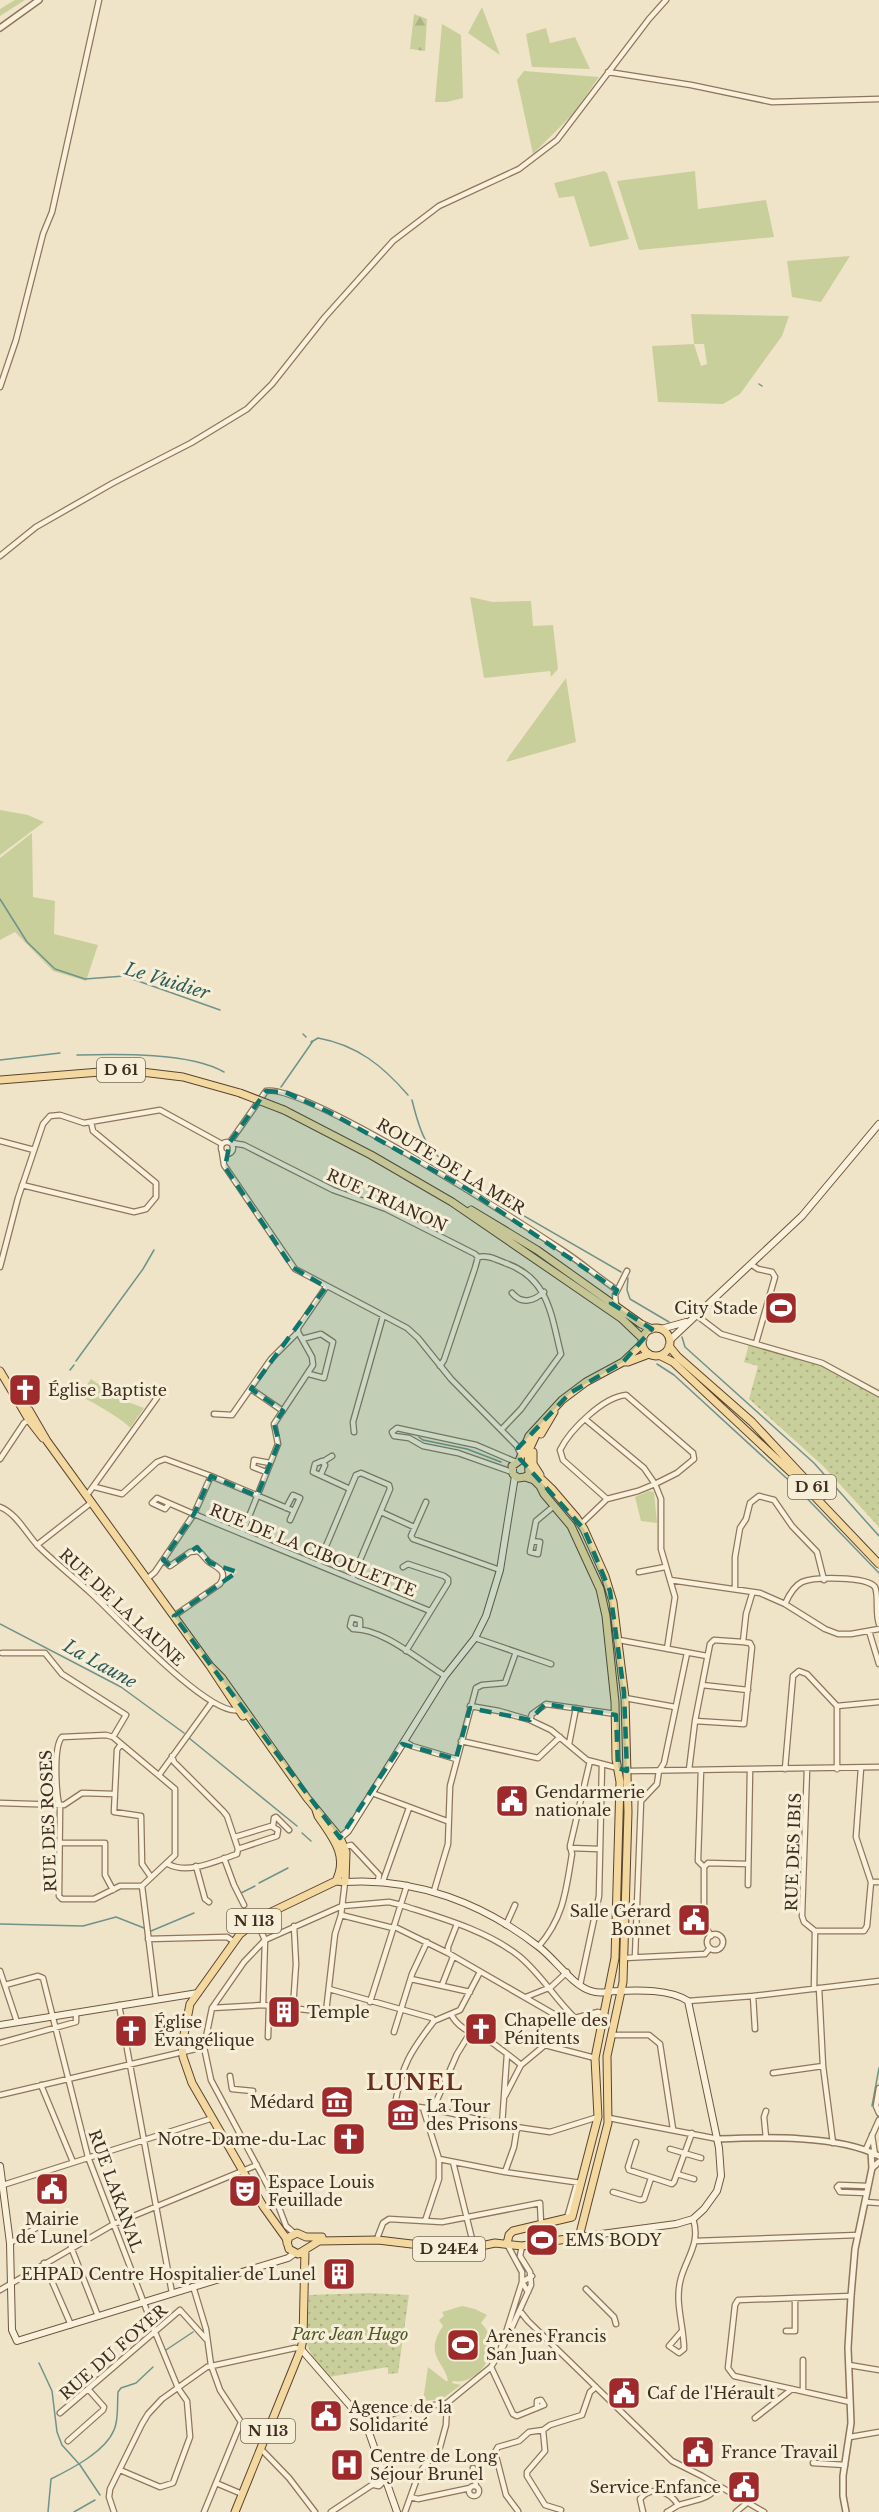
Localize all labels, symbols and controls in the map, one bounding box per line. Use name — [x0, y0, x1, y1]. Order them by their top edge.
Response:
water label: Le Vuidier — [121, 957, 213, 1005]
road number: D 61 — [97, 1058, 145, 1082]
street label: ROUTE DE LA MER — [373, 1114, 530, 1219]
street label: RUE TRIANON — [324, 1164, 450, 1236]
sports icon: City Stade — [763, 1290, 799, 1326]
place label: City Stade — [674, 1298, 758, 1318]
church icon: Église Baptiste — [7, 1372, 43, 1408]
place label: Église Baptiste — [48, 1380, 167, 1400]
road number: D 61 — [788, 1475, 836, 1499]
street label: RUE DE LA CIBOULETTE — [207, 1499, 419, 1601]
street label: RUE DE LA LAUNE — [55, 1544, 189, 1670]
water label: La Laune — [59, 1634, 140, 1693]
street label: RUE DES ROSES — [36, 1749, 60, 1893]
place label: Gendarmerie nationale — [535, 1782, 645, 1820]
public building icon: Gendarmerie nationale — [494, 1783, 530, 1819]
street label: RUE DES IBIS — [781, 1792, 805, 1912]
place label: Salle Gérard Bonnet — [570, 1901, 671, 1939]
public building icon: Salle Gérard Bonnet — [676, 1902, 712, 1938]
road number: N 113 — [227, 1909, 281, 1933]
building icon: Temple — [266, 1994, 302, 2030]
place label: Temple — [307, 2002, 370, 2022]
place label: Chapelle des Pénitents — [504, 2010, 608, 2048]
church icon: Chapelle des Pénitents — [463, 2011, 499, 2047]
place label: Église Évangélique — [154, 2012, 254, 2050]
church icon: Église Évangélique — [113, 2013, 149, 2049]
district label: LUNEL — [366, 2069, 464, 2096]
museum icon: Médard — [319, 2084, 355, 2120]
place label: Médard — [250, 2092, 314, 2112]
place label: La Tour des Prisons — [426, 2096, 518, 2134]
museum icon: La Tour des Prisons — [385, 2097, 421, 2133]
church icon: Notre-Dame-du-Lac — [331, 2121, 367, 2157]
street label: RUE LAKANAL — [84, 2127, 148, 2256]
place label: Notre-Dame-du-Lac — [157, 2129, 326, 2149]
public building icon: Mairie de Lunel — [34, 2171, 70, 2207]
place label: Espace Louis Feuillade — [268, 2172, 374, 2210]
theatre icon: Espace Louis Feuillade — [227, 2173, 263, 2209]
place label: Mairie de Lunel — [16, 2209, 88, 2247]
sports icon: EMS BODY — [524, 2222, 560, 2258]
place label: EMS BODY — [565, 2230, 662, 2250]
road number: D 24E4 — [413, 2237, 485, 2261]
building icon: EHPAD Centre Hospitalier de Lunel — [321, 2256, 357, 2292]
place label: EHPAD Centre Hospitalier de Lunel — [21, 2264, 316, 2284]
street label: RUE DU FOYER — [55, 2299, 172, 2404]
park label: Parc Jean Hugo — [291, 2324, 408, 2344]
place label: Arènes Francis San Juan — [485, 2326, 606, 2364]
sports icon: Arènes Francis San Juan — [445, 2327, 481, 2363]
public building icon: Caf de l'Hérault — [606, 2375, 642, 2411]
place label: Caf de l'Hérault — [647, 2383, 775, 2403]
place label: Agence de la Solidarité — [348, 2397, 452, 2435]
public building icon: Agence de la Solidarité — [308, 2398, 344, 2434]
road number: N 113 — [241, 2419, 295, 2443]
public building icon: France Travail — [680, 2434, 716, 2470]
place label: France Travail — [721, 2442, 838, 2462]
place label: Centre de Long Séjour Brunel — [370, 2446, 498, 2484]
hospital icon: Centre de Long Séjour Brunel — [329, 2447, 365, 2483]
public building icon: Service Enfance — [726, 2469, 762, 2505]
place label: Service Enfance — [589, 2477, 721, 2497]

